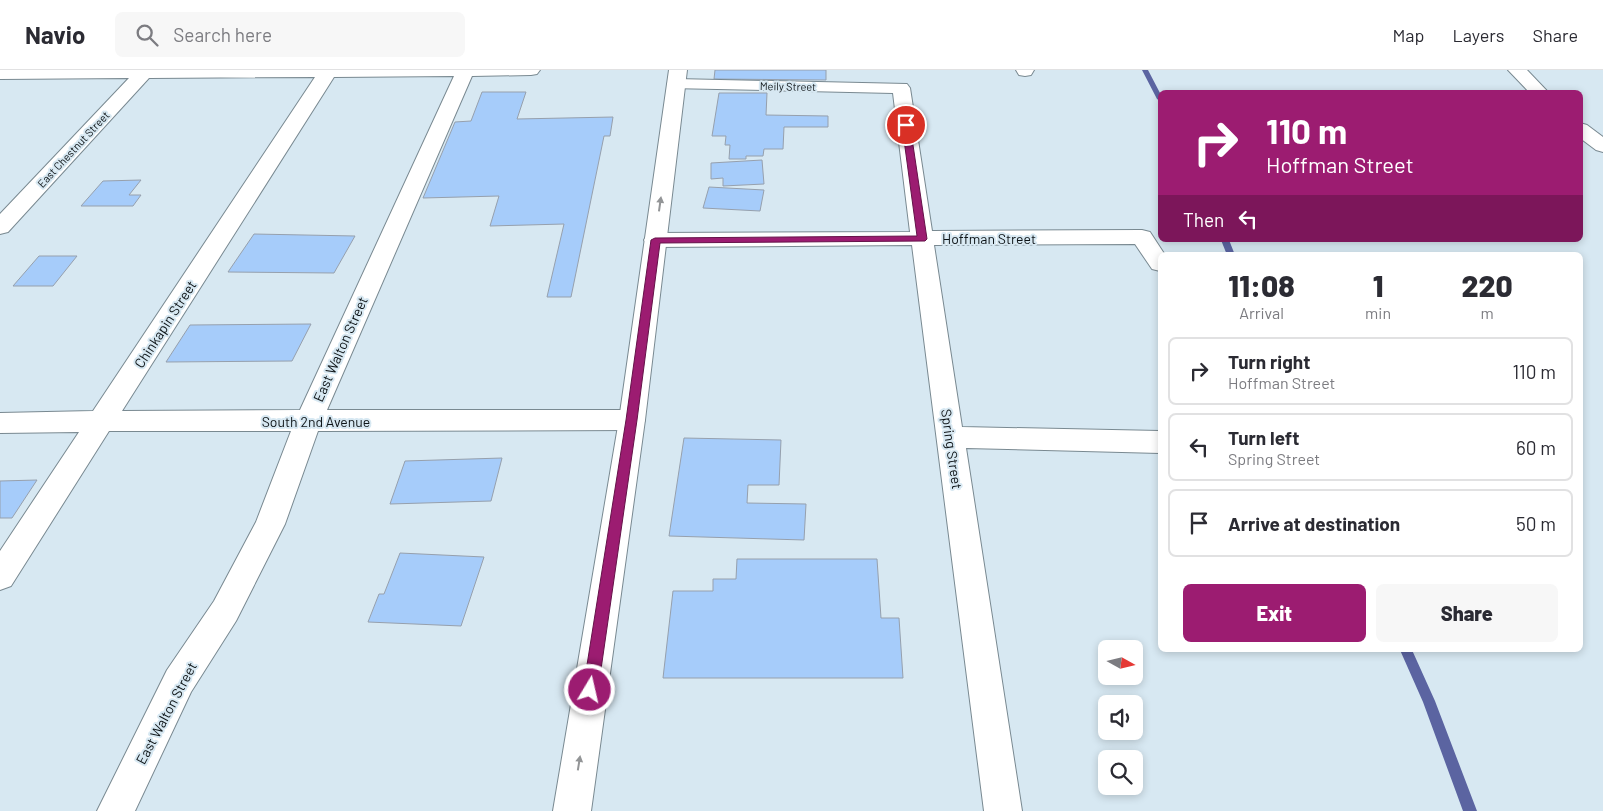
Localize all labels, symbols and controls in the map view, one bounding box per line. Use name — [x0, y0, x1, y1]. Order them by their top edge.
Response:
search box — [115, 12, 465, 57]
text: Navio — [25, 20, 85, 49]
icon: search — [133, 21, 161, 49]
text: Search here — [173, 23, 272, 46]
text: Map — [1392, 24, 1424, 46]
text: Layers — [1452, 24, 1505, 46]
text: Share — [1533, 24, 1578, 46]
street label: Meily Street — [760, 79, 816, 93]
pin — [885, 104, 927, 146]
street label: East Chestnut Street — [34, 108, 112, 190]
text: 110 m — [1266, 109, 1347, 151]
icon: right — [1183, 110, 1248, 175]
icon: arrive — [892, 111, 920, 139]
text: Hoffman Street — [1266, 151, 1414, 177]
one-way arrow — [656, 195, 664, 211]
icon: left — [1234, 205, 1262, 233]
text: Then — [1183, 208, 1224, 231]
street label: Hoffman Street — [942, 230, 1036, 247]
text: 11:08 — [1228, 267, 1295, 303]
text: 1 — [1373, 267, 1383, 303]
text: 220 — [1461, 267, 1513, 303]
street label: Chinkapin Street — [130, 277, 200, 371]
street label: East Walton Street — [309, 294, 371, 404]
text: Arrival — [1239, 303, 1284, 322]
text: min — [1365, 303, 1391, 322]
text: m — [1480, 303, 1494, 322]
text: Turn right — [1228, 350, 1310, 373]
icon: right — [1185, 357, 1213, 385]
text: 110 m — [1512, 360, 1556, 383]
text: Hoffman Street — [1228, 373, 1335, 392]
street label: Spring Street — [938, 408, 966, 490]
street label: South 2nd Avenue — [262, 413, 370, 430]
text: Turn left — [1228, 426, 1299, 449]
icon: left — [1185, 433, 1213, 461]
text: 60 m — [1516, 436, 1556, 459]
text: Spring Street — [1228, 449, 1320, 468]
icon: arrive — [1185, 509, 1213, 537]
text: Arrive at destination — [1228, 512, 1400, 535]
text: 50 m — [1516, 512, 1556, 535]
button: Exit — [1183, 584, 1366, 642]
button: Share — [1376, 584, 1558, 642]
north arrow — [1098, 640, 1142, 685]
map controls — [1098, 640, 1143, 795]
street label: East Walton Street — [132, 659, 200, 767]
position arrow — [563, 663, 615, 715]
button: sound — [1098, 695, 1143, 740]
button: search — [1098, 750, 1143, 795]
one-way arrow — [576, 754, 584, 770]

